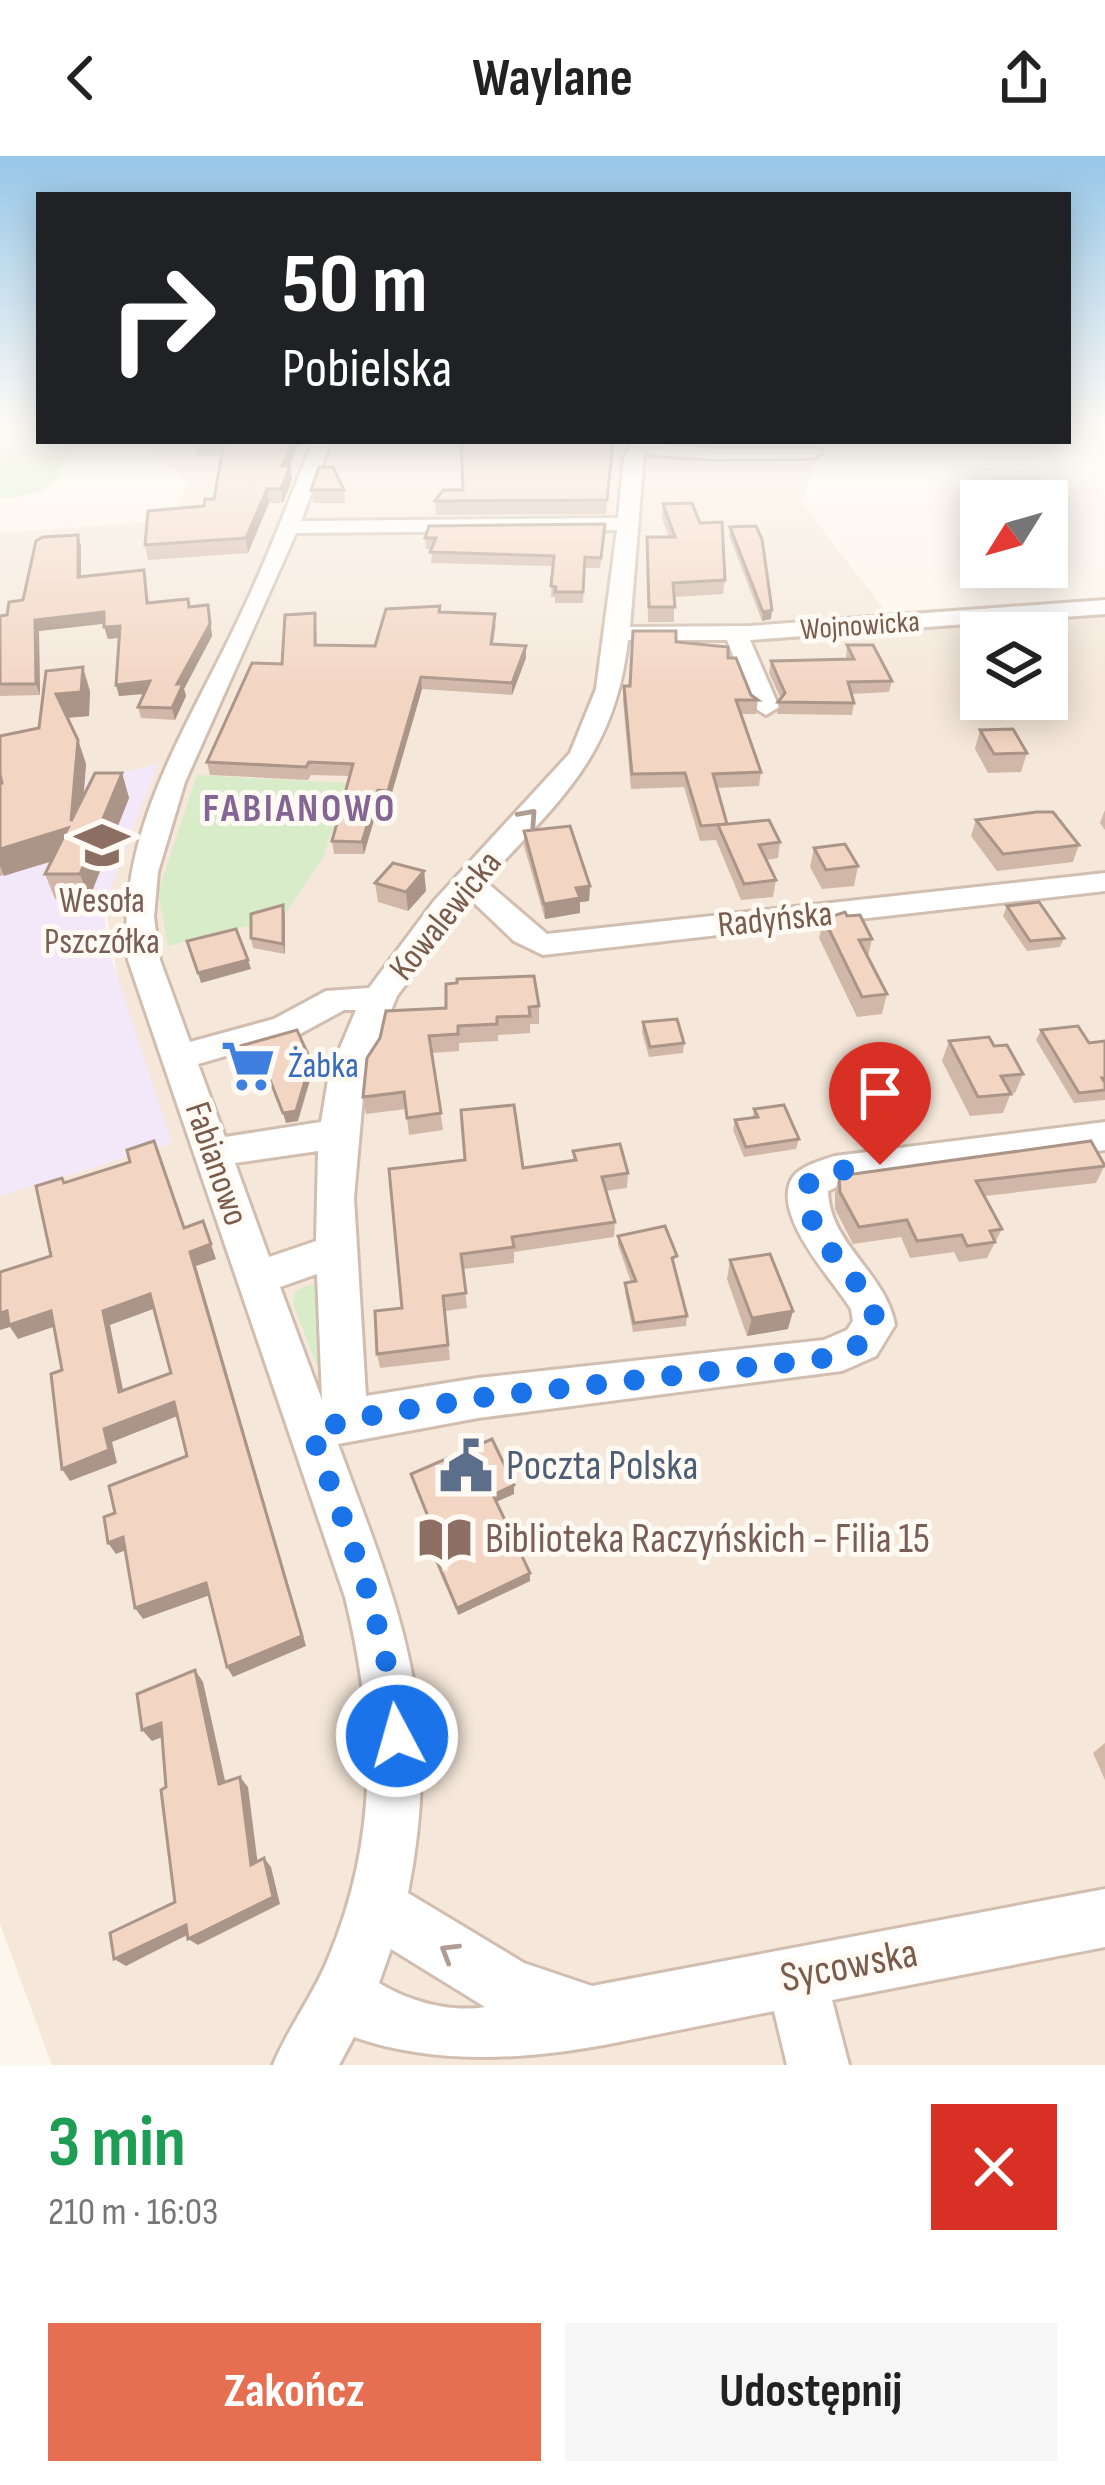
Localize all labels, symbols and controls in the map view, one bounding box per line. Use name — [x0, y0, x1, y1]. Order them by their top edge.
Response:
icon: back — [48, 45, 114, 111]
icon: share — [991, 45, 1057, 111]
text: Waylane — [472, 46, 633, 111]
text: 50 m — [282, 235, 428, 336]
icon: right — [84, 240, 240, 396]
text: Pobielska — [282, 337, 452, 402]
north arrow — [960, 480, 1068, 588]
map controls — [960, 480, 1068, 720]
street label: Wojnowicka — [799, 604, 921, 648]
button: layers — [960, 612, 1068, 720]
district label: FABIANOWO — [203, 786, 397, 833]
one-way arrow — [515, 809, 536, 830]
school or university icon: Wesoła Pszczółka — [73, 816, 131, 874]
street label: Kowalewicka — [381, 843, 511, 989]
place label: Wesoła Pszczółka — [44, 880, 160, 964]
street label: Radyńska — [716, 893, 834, 947]
supermarket icon: Żabka — [219, 1037, 277, 1095]
pin — [829, 1042, 931, 1165]
place label: Żabka — [288, 1045, 359, 1088]
icon: arrive — [847, 1060, 913, 1126]
street label: Fabianowo — [175, 1097, 257, 1231]
public building icon: Poczta Polska — [437, 1437, 495, 1495]
place label: Poczta Polska — [506, 1441, 698, 1492]
library icon: Biblioteka Raczyńskich - Filia 15 — [416, 1510, 474, 1568]
place label: Biblioteka Raczyńskich - Filia 15 — [485, 1514, 930, 1565]
position arrow — [334, 1673, 460, 1799]
street label: Sycowska — [776, 1928, 922, 2004]
one-way arrow — [440, 1944, 462, 1966]
text: 3 min — [48, 2100, 186, 2187]
button: close — [931, 2104, 1057, 2230]
text: 210 m · 16:03 — [48, 2189, 218, 2236]
button: Zakończ — [48, 2323, 541, 2461]
button: Udostępnij — [565, 2323, 1057, 2461]

